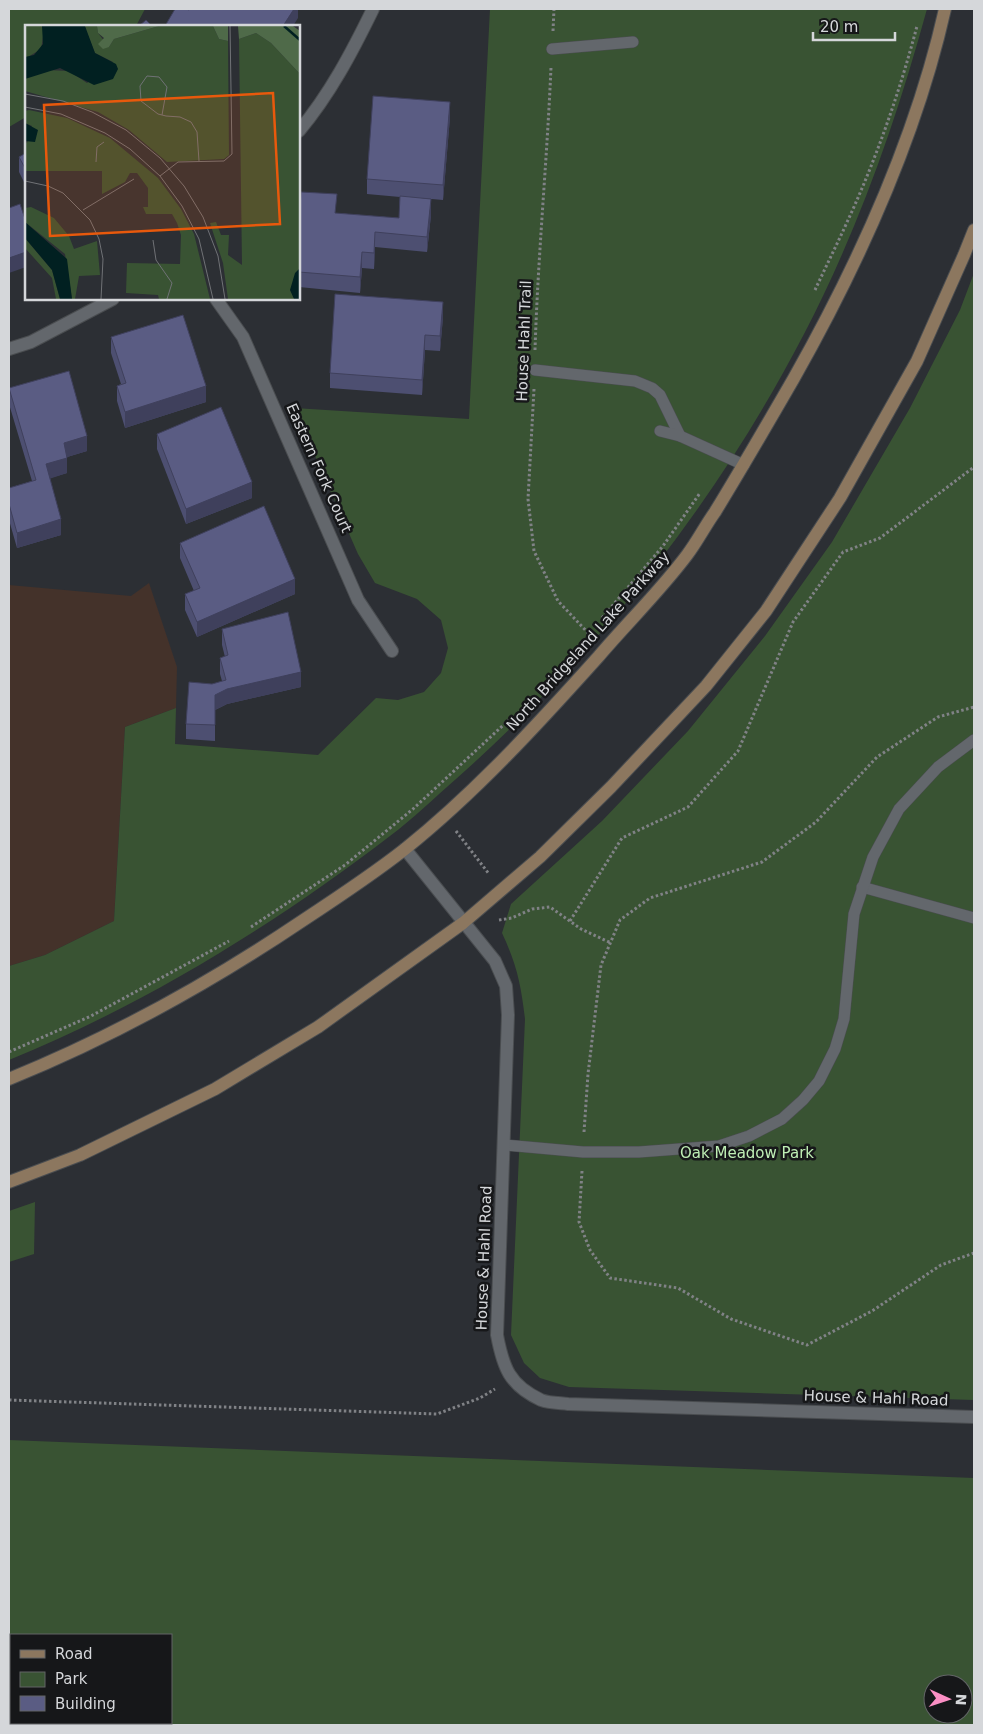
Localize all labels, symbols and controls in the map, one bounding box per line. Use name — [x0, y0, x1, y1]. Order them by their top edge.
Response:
scale bar — [813, 10, 896, 42]
text: 20 m — [820, 18, 858, 36]
inset map — [25, 25, 300, 300]
street label: House Hahl Trail — [513, 280, 535, 402]
street label: Eastern Fork Court — [282, 400, 356, 536]
street label: North Bridgeland Lake Parkway — [503, 547, 673, 734]
park label: Oak Meadow Park — [680, 1144, 814, 1162]
street label: House & Hahl Road — [472, 1185, 496, 1331]
street label: House & Hahl Road — [803, 1386, 949, 1410]
legend — [10, 1634, 172, 1724]
text: Road — [55, 1645, 93, 1663]
text: Park — [55, 1670, 88, 1688]
north arrow — [923, 1674, 973, 1724]
text: N — [953, 1693, 969, 1706]
text: Building — [55, 1695, 116, 1713]

